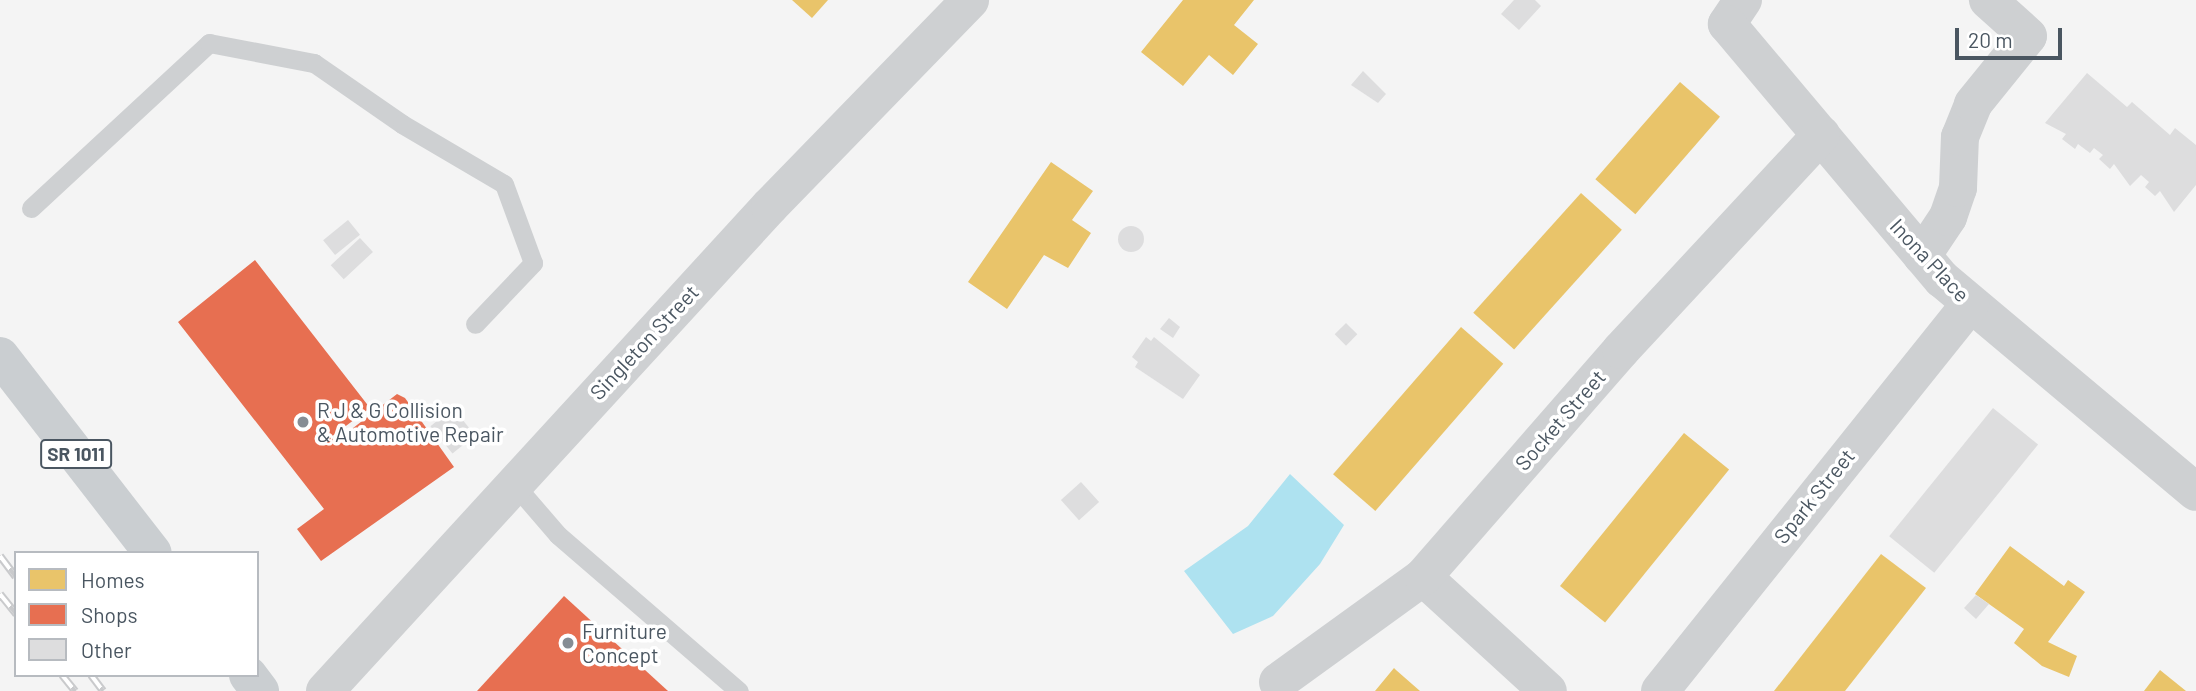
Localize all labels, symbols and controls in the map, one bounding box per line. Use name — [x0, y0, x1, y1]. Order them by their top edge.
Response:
scale bar — [1958, 14, 2065, 58]
text: 20 m — [1968, 27, 2013, 52]
street label: Inona Place — [1885, 213, 1975, 307]
street label: Singleton Street — [584, 279, 704, 405]
street label: Socket Street — [1509, 365, 1611, 475]
place label: R J & G Collision & Automotive Repair — [317, 397, 504, 447]
marker: R J & G Collision & Automotive Repair — [295, 414, 311, 430]
road number: SR 1011 — [39, 438, 113, 470]
street label: Spark Street — [1768, 444, 1860, 548]
legend — [14, 551, 259, 677]
text: Homes — [81, 567, 145, 592]
text: Shops — [81, 602, 138, 627]
place label: Furniture Concept — [582, 618, 667, 668]
marker: Furniture Concept — [560, 635, 576, 651]
text: Other — [81, 637, 132, 662]

